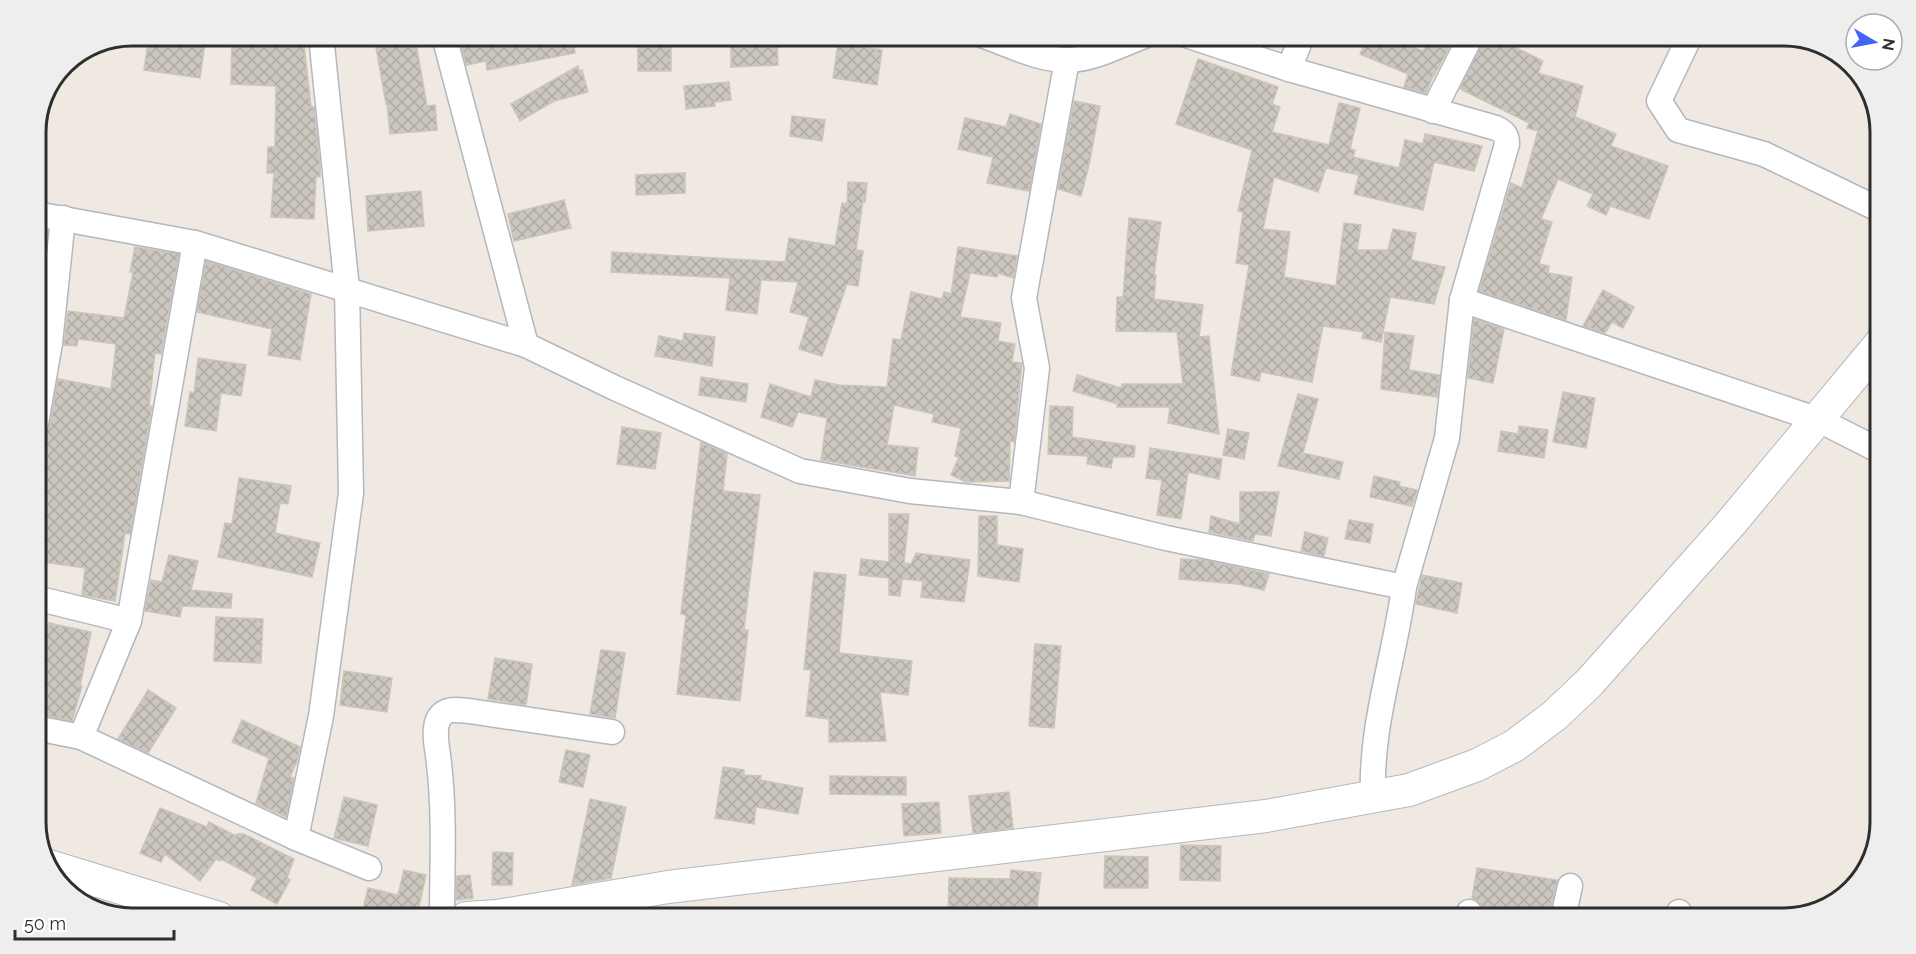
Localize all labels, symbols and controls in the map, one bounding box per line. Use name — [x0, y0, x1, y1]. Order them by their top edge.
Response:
north arrow — [1844, 12, 1904, 72]
text: N — [1878, 37, 1899, 52]
scale bar — [15, 903, 174, 941]
text: 50 m — [24, 913, 66, 934]

